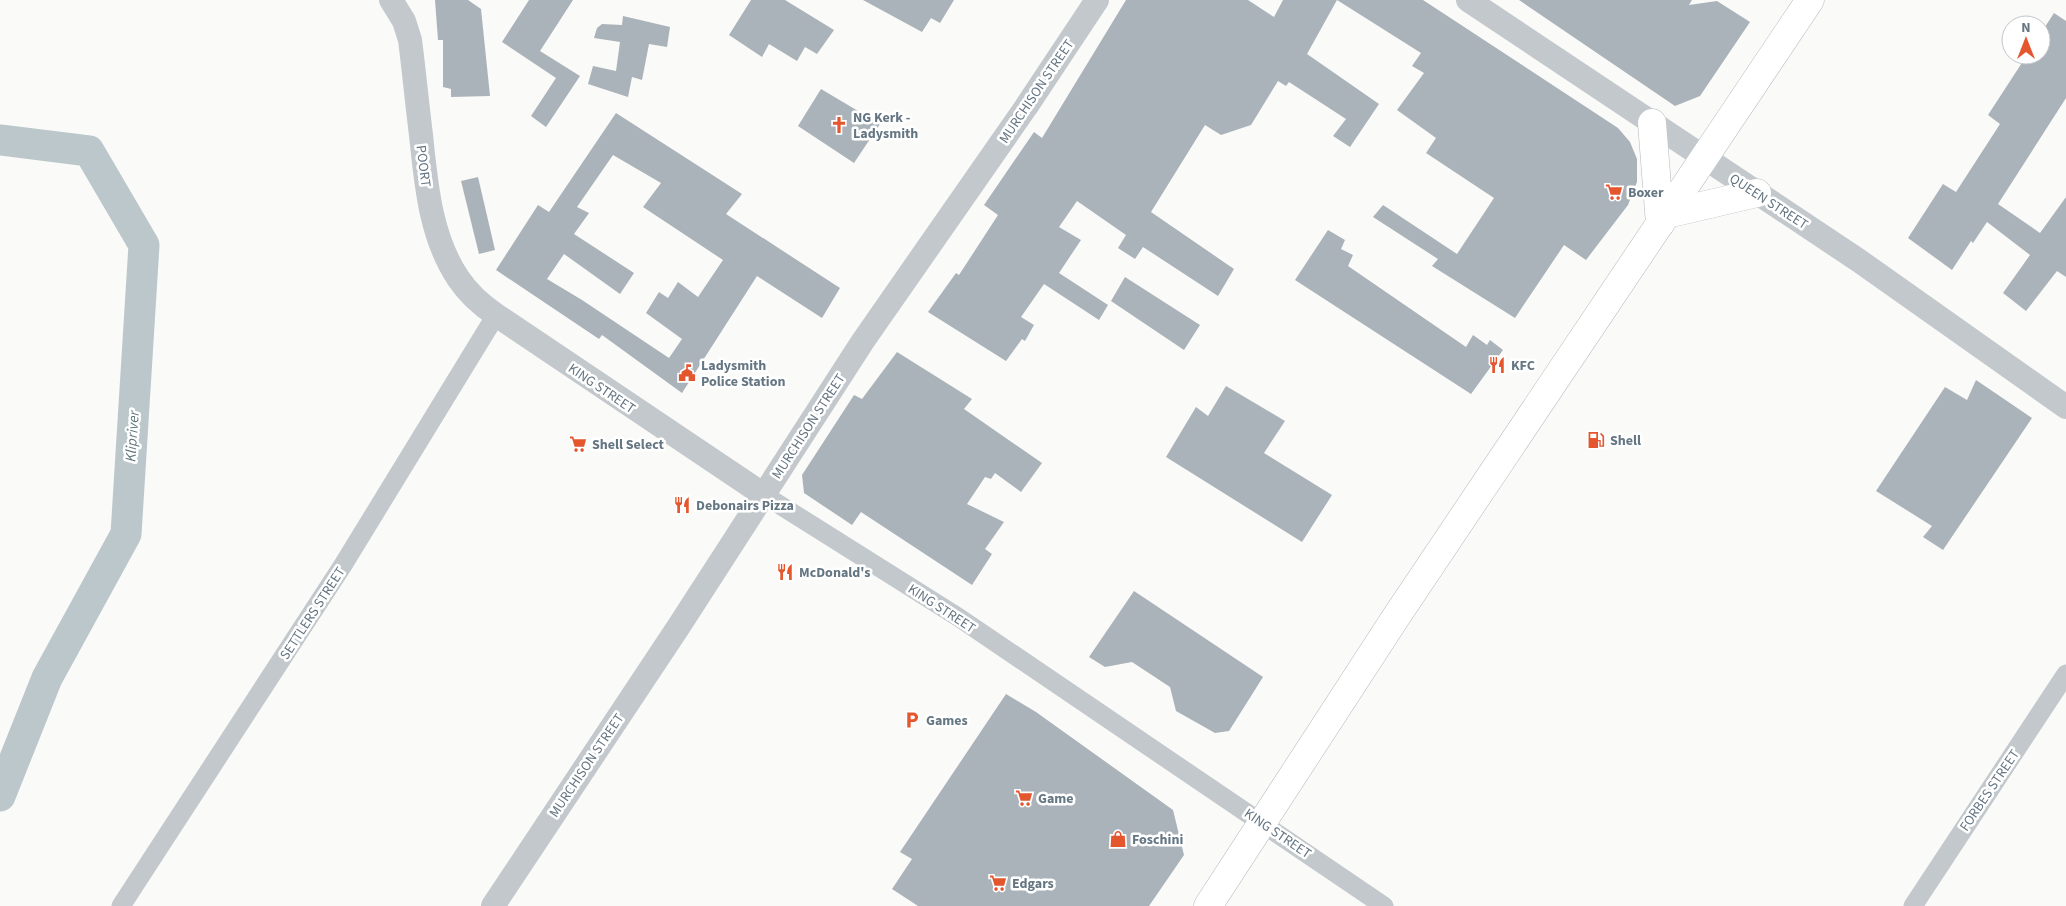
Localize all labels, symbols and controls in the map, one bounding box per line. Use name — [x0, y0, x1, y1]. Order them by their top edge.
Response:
north arrow — [2001, 15, 2051, 65]
text: N — [2021, 18, 2031, 38]
street label: MURCHISON STREET — [995, 35, 1079, 148]
place label: NG Kerk - Ladysmith — [853, 108, 918, 144]
church icon: NG Kerk - Ladysmith — [829, 115, 849, 135]
street label: POORT — [411, 144, 436, 189]
street label: QUEEN STREET — [1725, 169, 1812, 235]
supermarket icon: Boxer — [1604, 182, 1624, 202]
place label: Boxer — [1628, 183, 1664, 203]
restaurant icon: KFC — [1487, 355, 1507, 375]
place label: Ladysmith Police Station — [701, 356, 786, 392]
place label: KFC — [1511, 356, 1535, 376]
street label: KING STREET — [564, 359, 639, 419]
public building icon: Ladysmith Police Station — [677, 363, 697, 383]
street label: MURCHISON STREET — [767, 370, 851, 483]
water label: Klipriver — [120, 409, 145, 462]
fuel station icon: Shell — [1586, 430, 1606, 450]
place label: Shell — [1610, 431, 1641, 451]
supermarket icon: Shell Select — [568, 434, 588, 454]
place label: Shell Select — [592, 435, 665, 455]
restaurant icon: Debonairs Pizza — [672, 495, 692, 515]
place label: Debonairs Pizza — [696, 496, 794, 516]
restaurant icon: McDonald's — [775, 562, 795, 582]
street label: SETTLERS STREET — [275, 563, 351, 664]
place label: McDonald's — [799, 563, 870, 583]
street label: KING STREET — [904, 579, 980, 639]
street label: MURCHISON STREET — [545, 709, 629, 822]
parking icon: Games — [902, 710, 922, 730]
place label: Games — [926, 711, 968, 731]
street label: FORBES STREET — [1955, 745, 2025, 835]
supermarket icon: Game — [1014, 788, 1034, 808]
place label: Game — [1038, 789, 1074, 809]
street label: KING STREET — [1240, 804, 1315, 864]
shop icon: Foschini — [1108, 829, 1128, 849]
place label: Foschini — [1132, 830, 1183, 850]
supermarket icon: Edgars — [988, 873, 1008, 893]
place label: Edgars — [1012, 874, 1054, 894]

